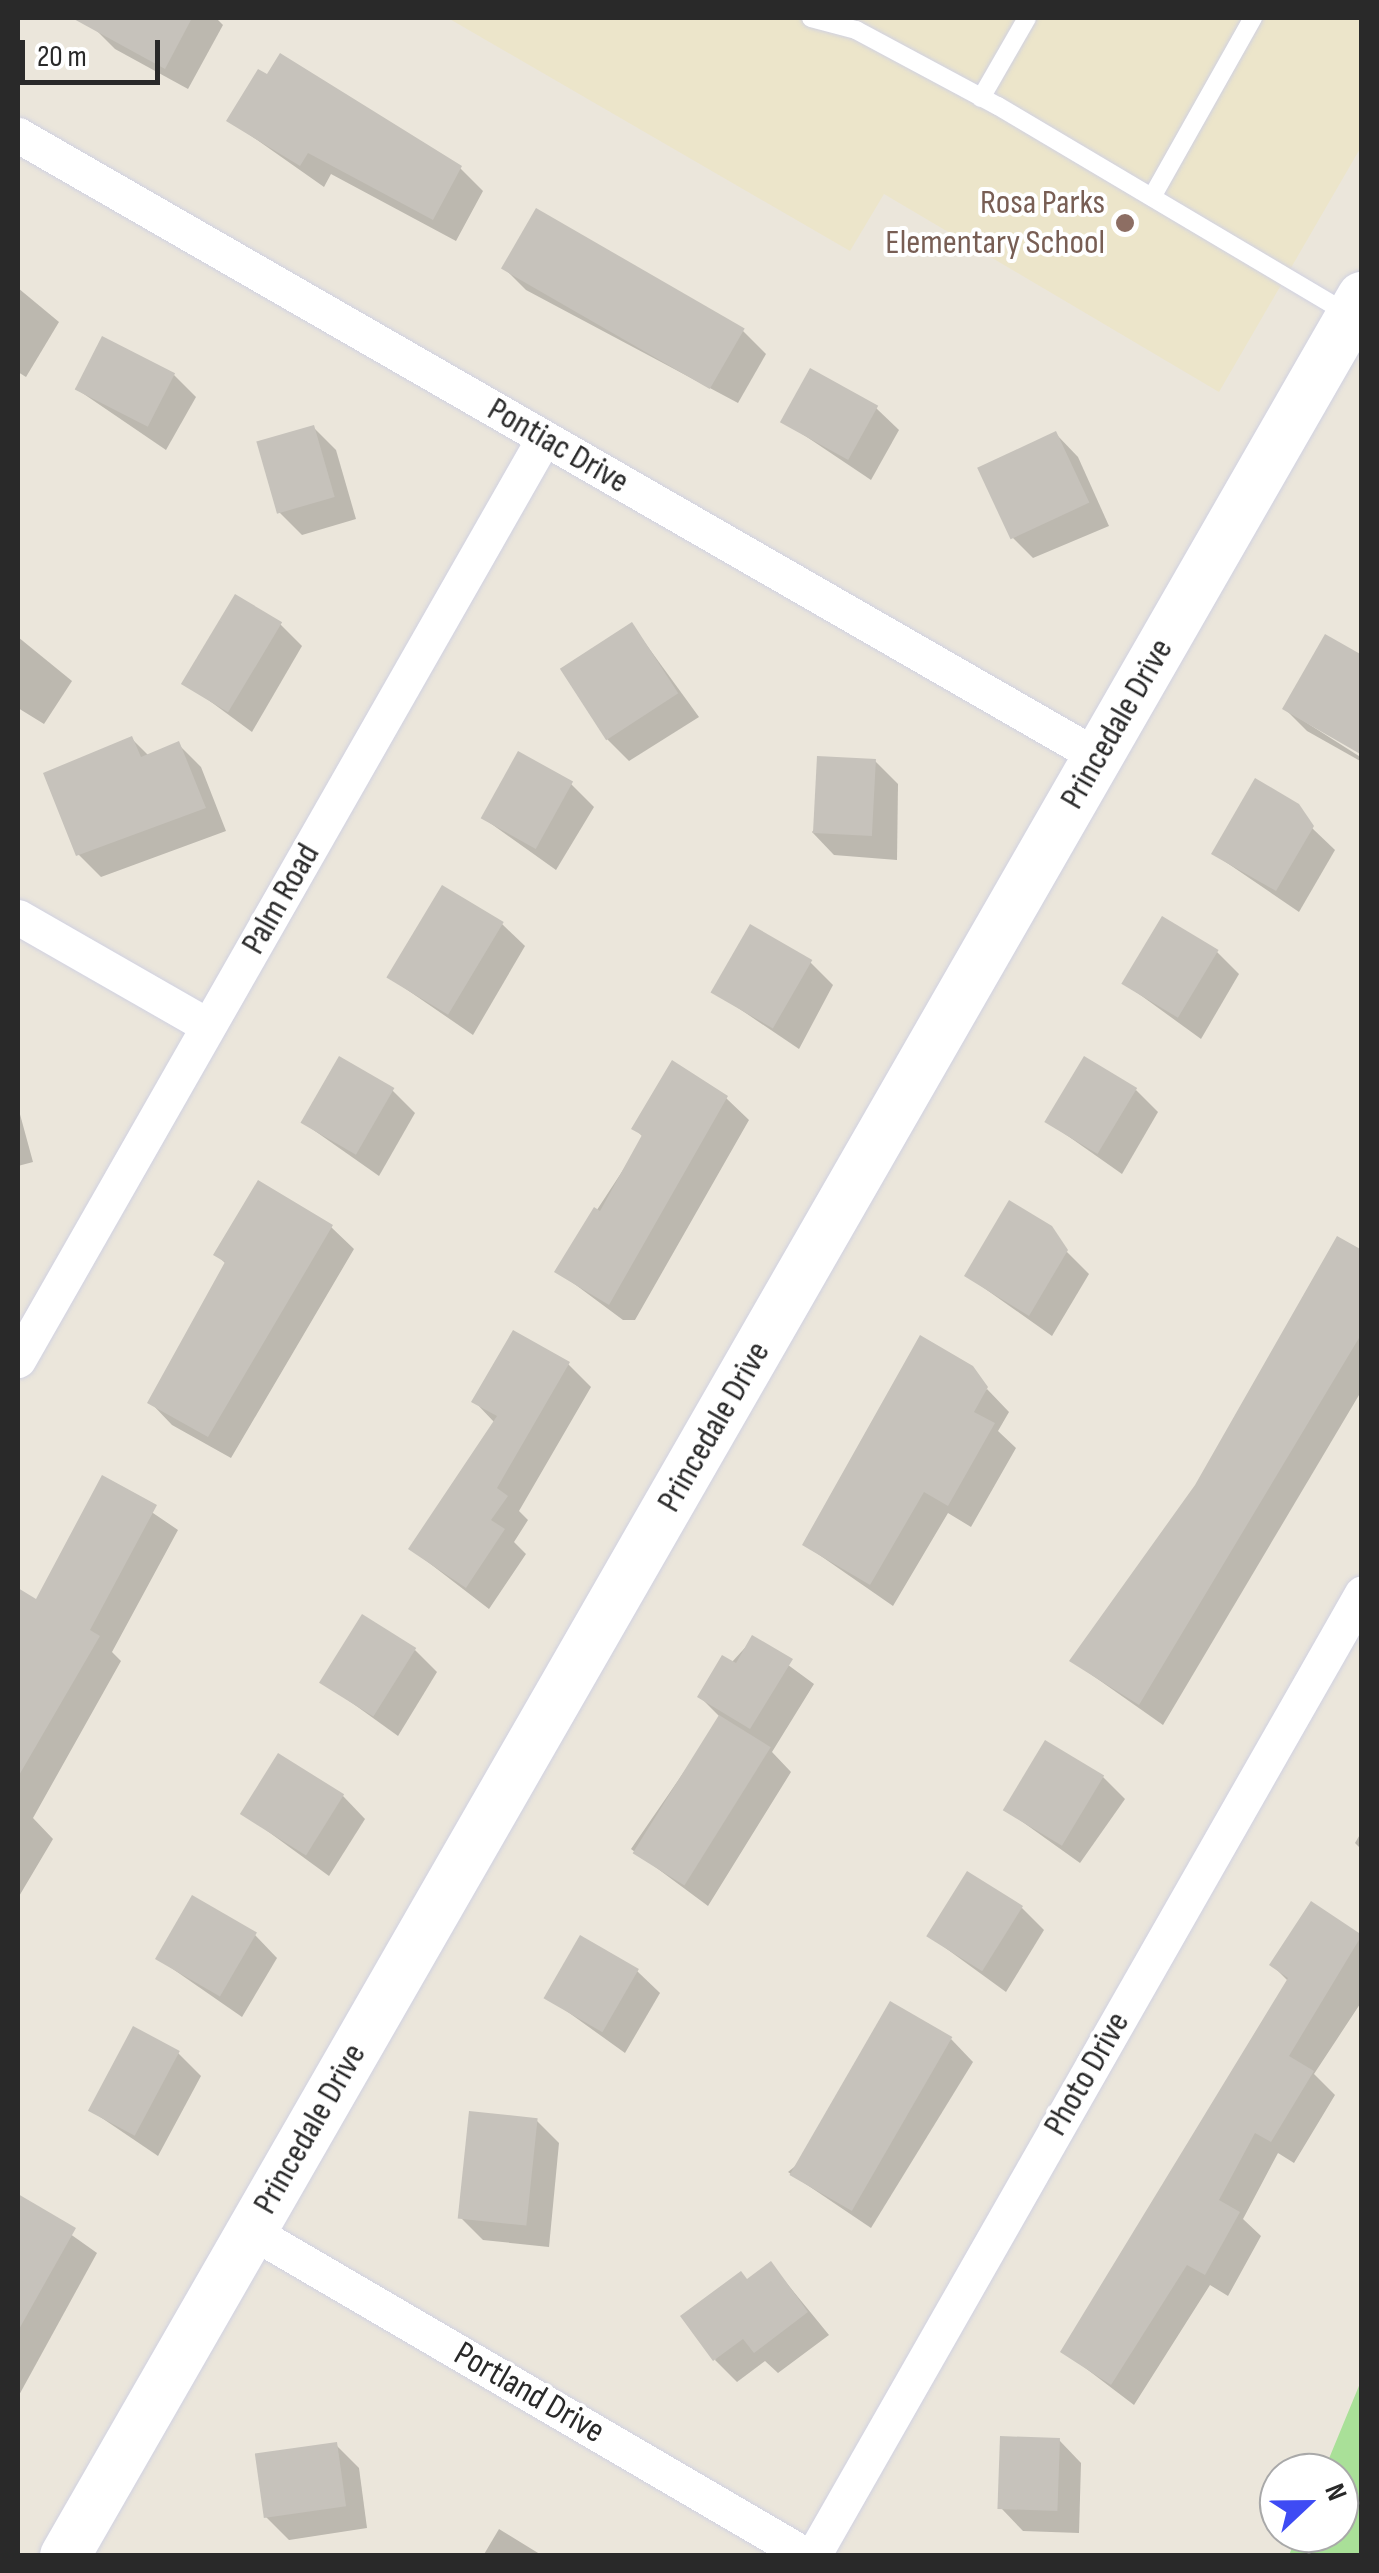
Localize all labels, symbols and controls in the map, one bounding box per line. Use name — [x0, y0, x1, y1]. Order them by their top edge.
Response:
scale bar — [25, 20, 165, 82]
text: 20 m — [37, 39, 87, 75]
place label: Rosa Parks Elementary School — [885, 182, 1105, 264]
marker: Rosa Parks Elementary School — [1114, 212, 1136, 234]
street label: Pontiac Drive — [480, 389, 636, 503]
street label: Princedale Drive — [1051, 631, 1183, 817]
street label: Palm Road — [233, 836, 329, 962]
street label: Princedale Drive — [648, 1334, 780, 1520]
street label: Photo Drive — [1035, 2005, 1139, 2143]
street label: Princedale Drive — [244, 2036, 376, 2222]
street label: Portland Drive — [446, 2333, 612, 2453]
north arrow — [1259, 2453, 1359, 2553]
text: N — [1317, 2479, 1354, 2505]

